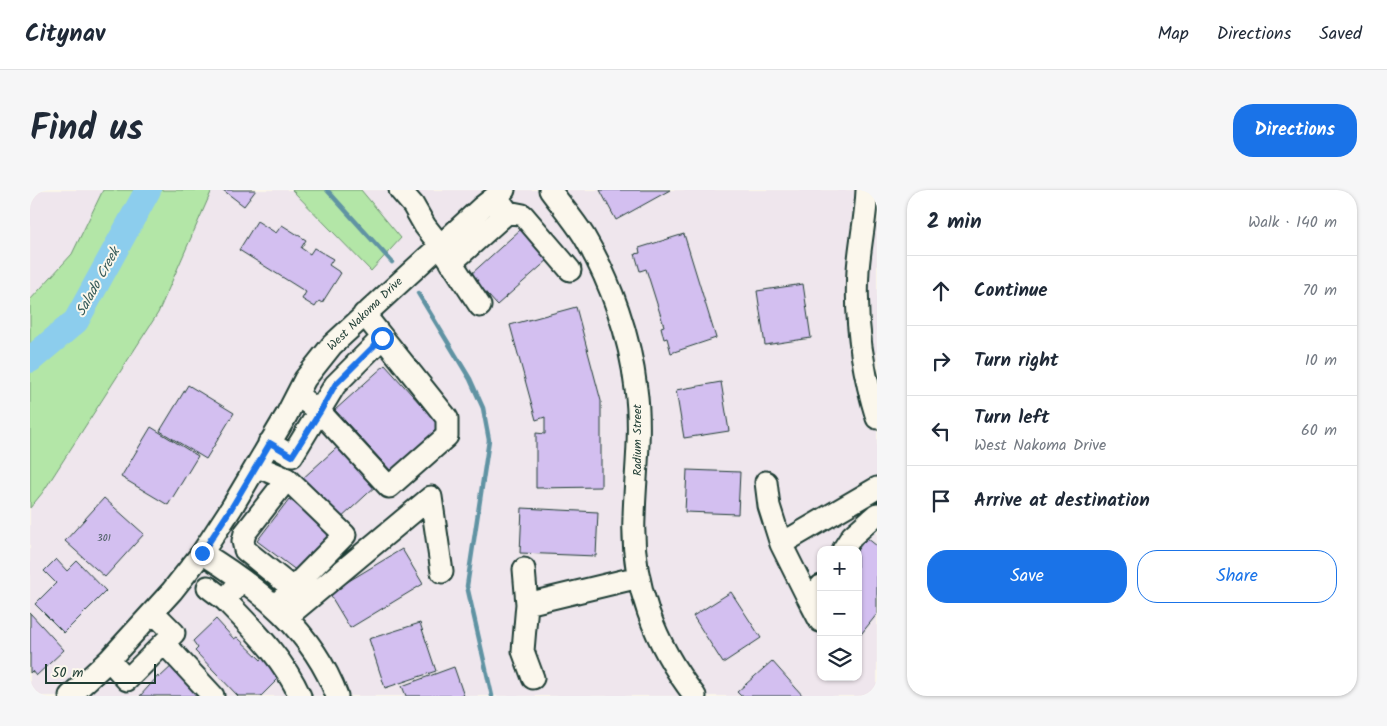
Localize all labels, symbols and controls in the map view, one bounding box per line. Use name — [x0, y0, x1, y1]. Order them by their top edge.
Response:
text: Citynav — [25, 15, 105, 54]
text: Map — [1157, 20, 1189, 49]
text: Directions — [1217, 20, 1291, 49]
text: Saved — [1319, 20, 1362, 49]
text: Find us — [30, 102, 143, 158]
button: Directions — [1233, 104, 1357, 157]
text: 2 min — [927, 206, 982, 239]
text: Walk · 140 m — [1248, 210, 1337, 235]
water label: Salado Creek — [70, 242, 127, 320]
street label: West Nakoma Drive — [323, 272, 408, 355]
text: Continue — [974, 276, 1047, 306]
icon: ahead — [927, 277, 955, 305]
text: 70 m — [1302, 278, 1337, 303]
route start — [371, 327, 394, 350]
text: Turn right — [974, 346, 1059, 376]
icon: right — [927, 347, 955, 375]
text: 10 m — [1305, 348, 1337, 373]
text: Turn left — [974, 403, 1049, 433]
street label: Radium Street — [628, 404, 647, 476]
icon: left — [927, 417, 955, 445]
text: 60 m — [1301, 418, 1337, 443]
text: West Nakoma Drive — [974, 433, 1106, 458]
text: Arrive at destination — [974, 486, 1150, 516]
icon: arrive — [927, 487, 955, 515]
house number: 301 — [97, 530, 111, 546]
route end — [191, 542, 214, 565]
map controls — [817, 546, 862, 681]
button: + — [817, 546, 862, 591]
button: Save — [927, 550, 1127, 603]
button: Share — [1137, 550, 1337, 603]
button: − — [817, 591, 862, 636]
button: layers — [817, 636, 862, 681]
scale bar — [45, 661, 156, 684]
text: 50 m — [52, 662, 83, 684]

